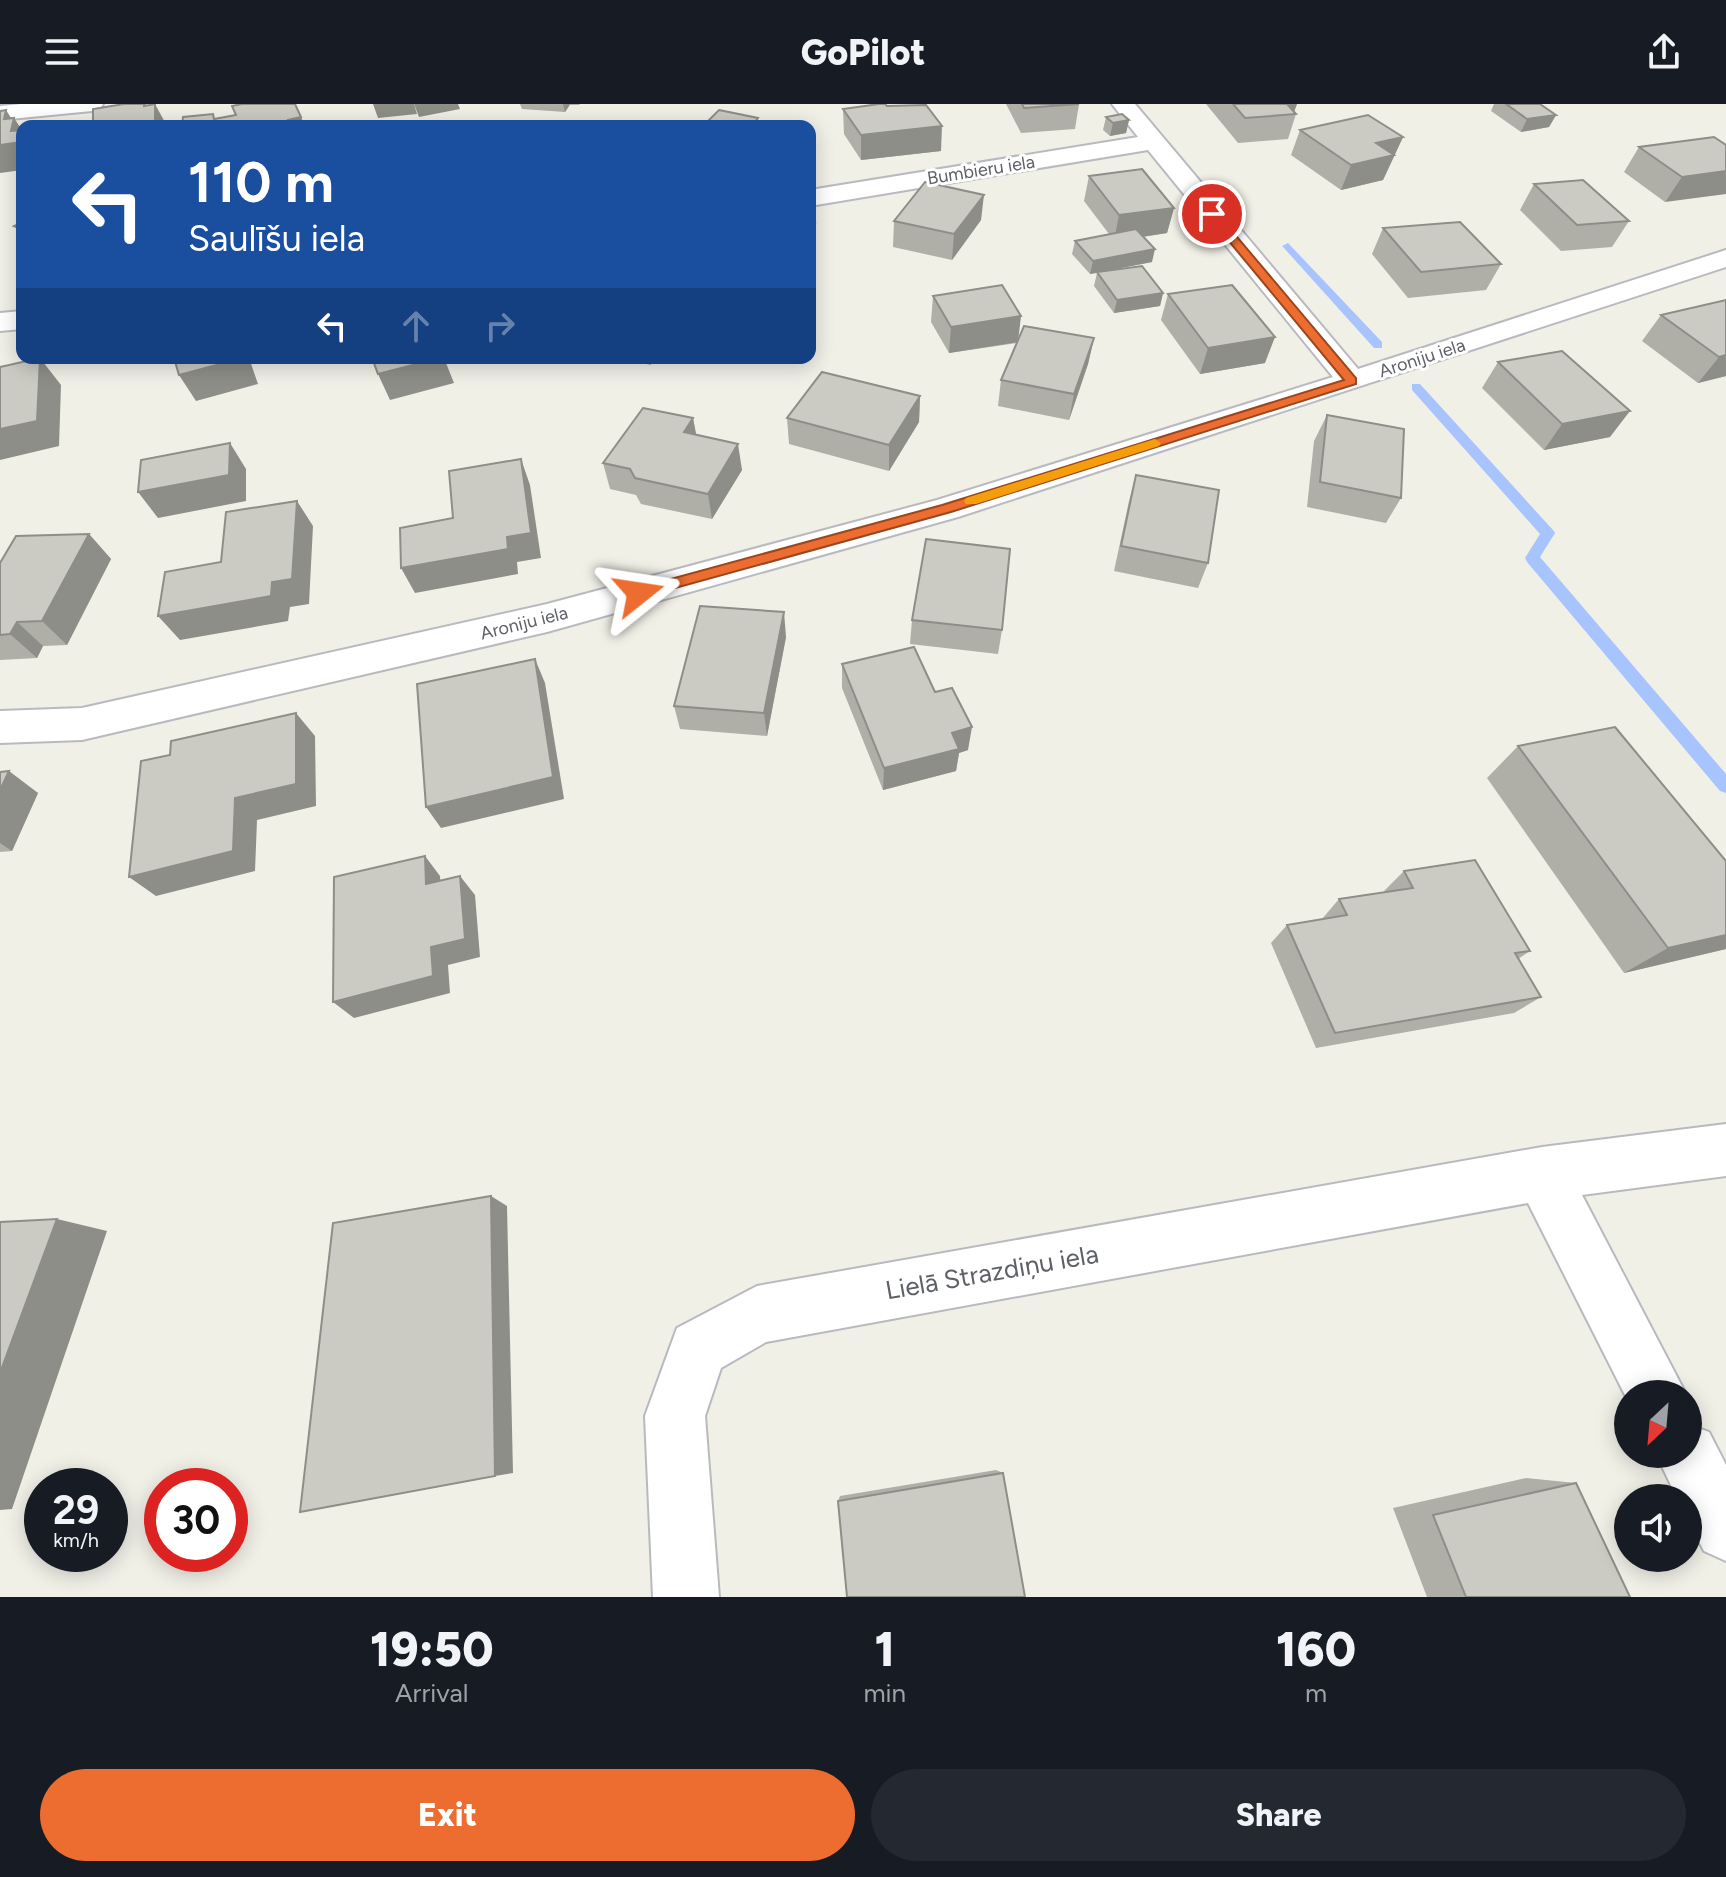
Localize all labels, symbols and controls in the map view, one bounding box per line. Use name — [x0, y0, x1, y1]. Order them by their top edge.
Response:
icon: menu — [40, 30, 84, 74]
icon: share — [1642, 30, 1686, 74]
text: GoPilot — [801, 31, 925, 74]
text: 110 m — [188, 149, 334, 216]
street label: Bumbieru iela — [926, 151, 1036, 189]
icon: left — [56, 152, 160, 256]
pin — [1178, 180, 1246, 248]
icon: arrive — [1190, 192, 1234, 236]
text: Saulīšu iela — [188, 217, 365, 260]
icon: left — [310, 304, 354, 348]
icon: ahead — [394, 304, 438, 348]
icon: right — [478, 304, 522, 348]
street label: Aroniju iela — [1376, 334, 1468, 382]
position arrow — [597, 551, 681, 635]
street label: Aroniju iela — [478, 602, 570, 644]
street label: Lielā Strazdiņu iela — [883, 1238, 1101, 1306]
north arrow — [1614, 1380, 1702, 1468]
map controls — [1614, 1380, 1702, 1572]
speed limit sign: 30 — [144, 1468, 248, 1572]
button: sound — [1614, 1484, 1702, 1572]
text: 29 — [53, 1486, 99, 1534]
text: km/h — [53, 1528, 99, 1552]
text: 19:50 — [370, 1620, 493, 1678]
text: 1 — [875, 1620, 895, 1678]
text: 160 — [1276, 1620, 1356, 1678]
text: Arrival — [395, 1677, 468, 1709]
text: min — [863, 1677, 906, 1709]
text: m — [1305, 1677, 1327, 1709]
button: Exit — [40, 1769, 855, 1861]
button: Share — [871, 1769, 1686, 1861]

